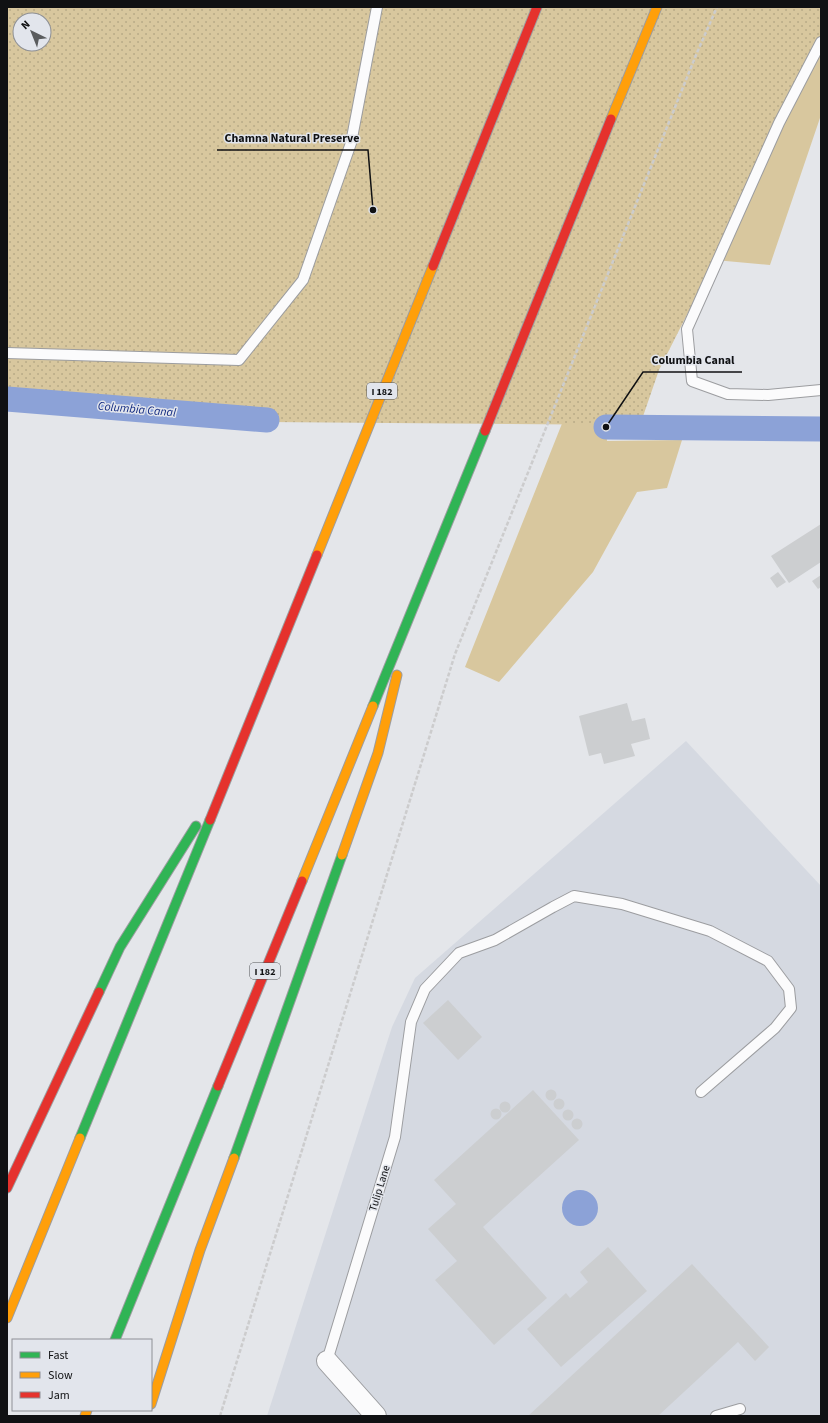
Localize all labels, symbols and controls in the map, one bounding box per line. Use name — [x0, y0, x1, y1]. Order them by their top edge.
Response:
north arrow — [12, 12, 52, 52]
text: N — [18, 17, 33, 33]
callout: Chamna Natural Preserve — [217, 126, 368, 150]
text: Chamna Natural Preserve — [225, 130, 359, 147]
callout: Columbia Canal — [643, 348, 742, 372]
text: Columbia Canal — [651, 352, 735, 369]
road number: I 182 — [367, 383, 397, 399]
water label: Columbia Canal — [97, 398, 177, 421]
road number: I 182 — [250, 963, 280, 979]
street label: Tulip Lane — [365, 1163, 394, 1213]
legend — [12, 1339, 152, 1411]
text: Fast — [48, 1347, 68, 1364]
text: Slow — [48, 1367, 73, 1384]
text: Jam — [48, 1387, 70, 1404]

